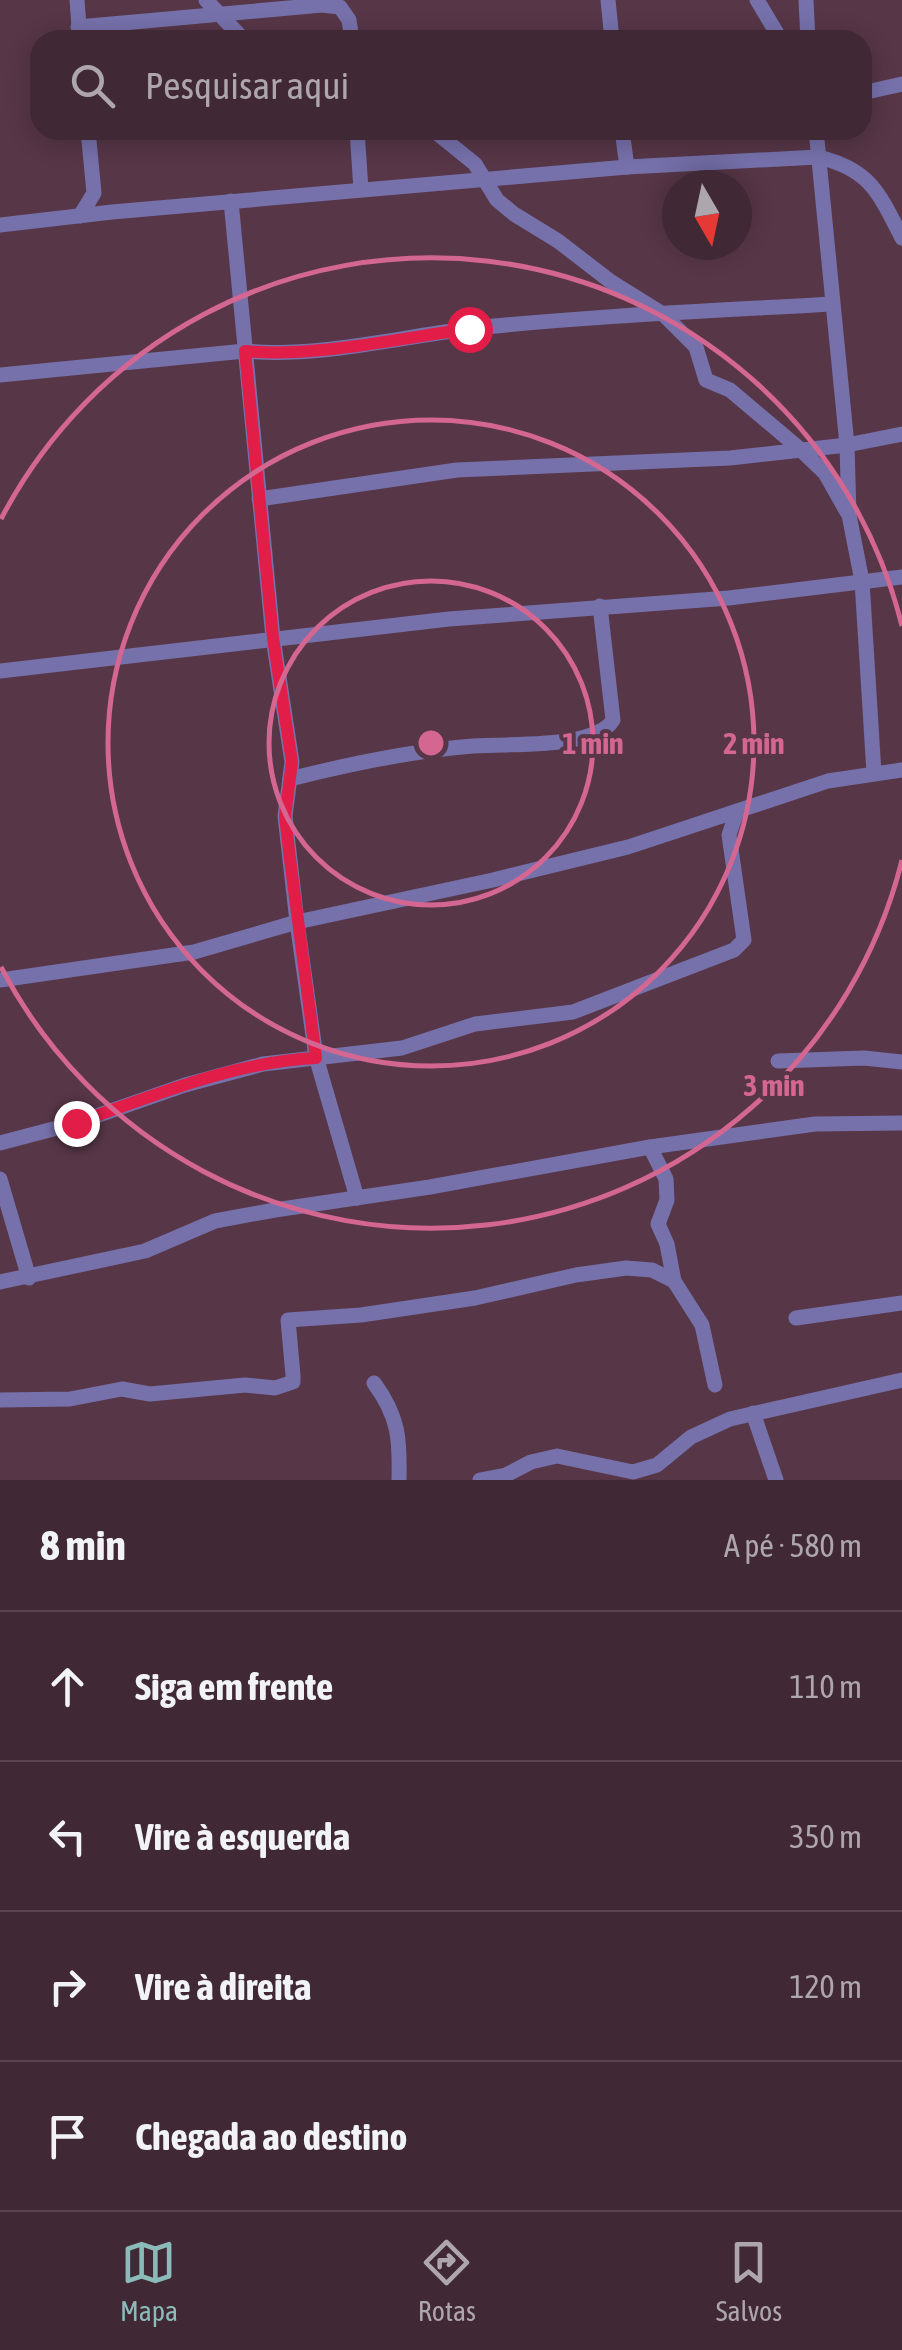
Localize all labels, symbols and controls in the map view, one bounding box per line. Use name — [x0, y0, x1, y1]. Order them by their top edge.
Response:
search box — [30, 30, 872, 140]
icon: search — [65, 58, 120, 113]
text: Pesquisar aqui — [145, 64, 349, 107]
north arrow — [662, 170, 752, 260]
route start — [447, 307, 493, 353]
centre of rings — [413, 725, 449, 761]
text: 1 min — [562, 726, 624, 760]
text: 2 min — [723, 726, 785, 760]
text: 3 min — [743, 1068, 805, 1102]
route end — [54, 1101, 100, 1147]
text: 8 min — [40, 1521, 126, 1569]
text: A pé · 580 m — [724, 1527, 862, 1564]
icon: ahead — [40, 1659, 95, 1714]
text: Siga em frente — [135, 1665, 333, 1708]
text: 110 m — [789, 1668, 862, 1705]
icon: left — [40, 1809, 95, 1864]
text: Vire à esquerda — [135, 1815, 350, 1858]
text: 350 m — [789, 1818, 862, 1855]
icon: right — [40, 1959, 95, 2014]
text: Vire à direita — [135, 1965, 311, 2008]
text: 120 m — [789, 1968, 862, 2005]
icon: arrive — [40, 2109, 95, 2164]
text: Chegada ao destino — [135, 2115, 407, 2158]
tab: Mapa — [120, 2235, 178, 2327]
tab: Rotas — [418, 2235, 476, 2327]
tab: Salvos — [716, 2235, 782, 2327]

